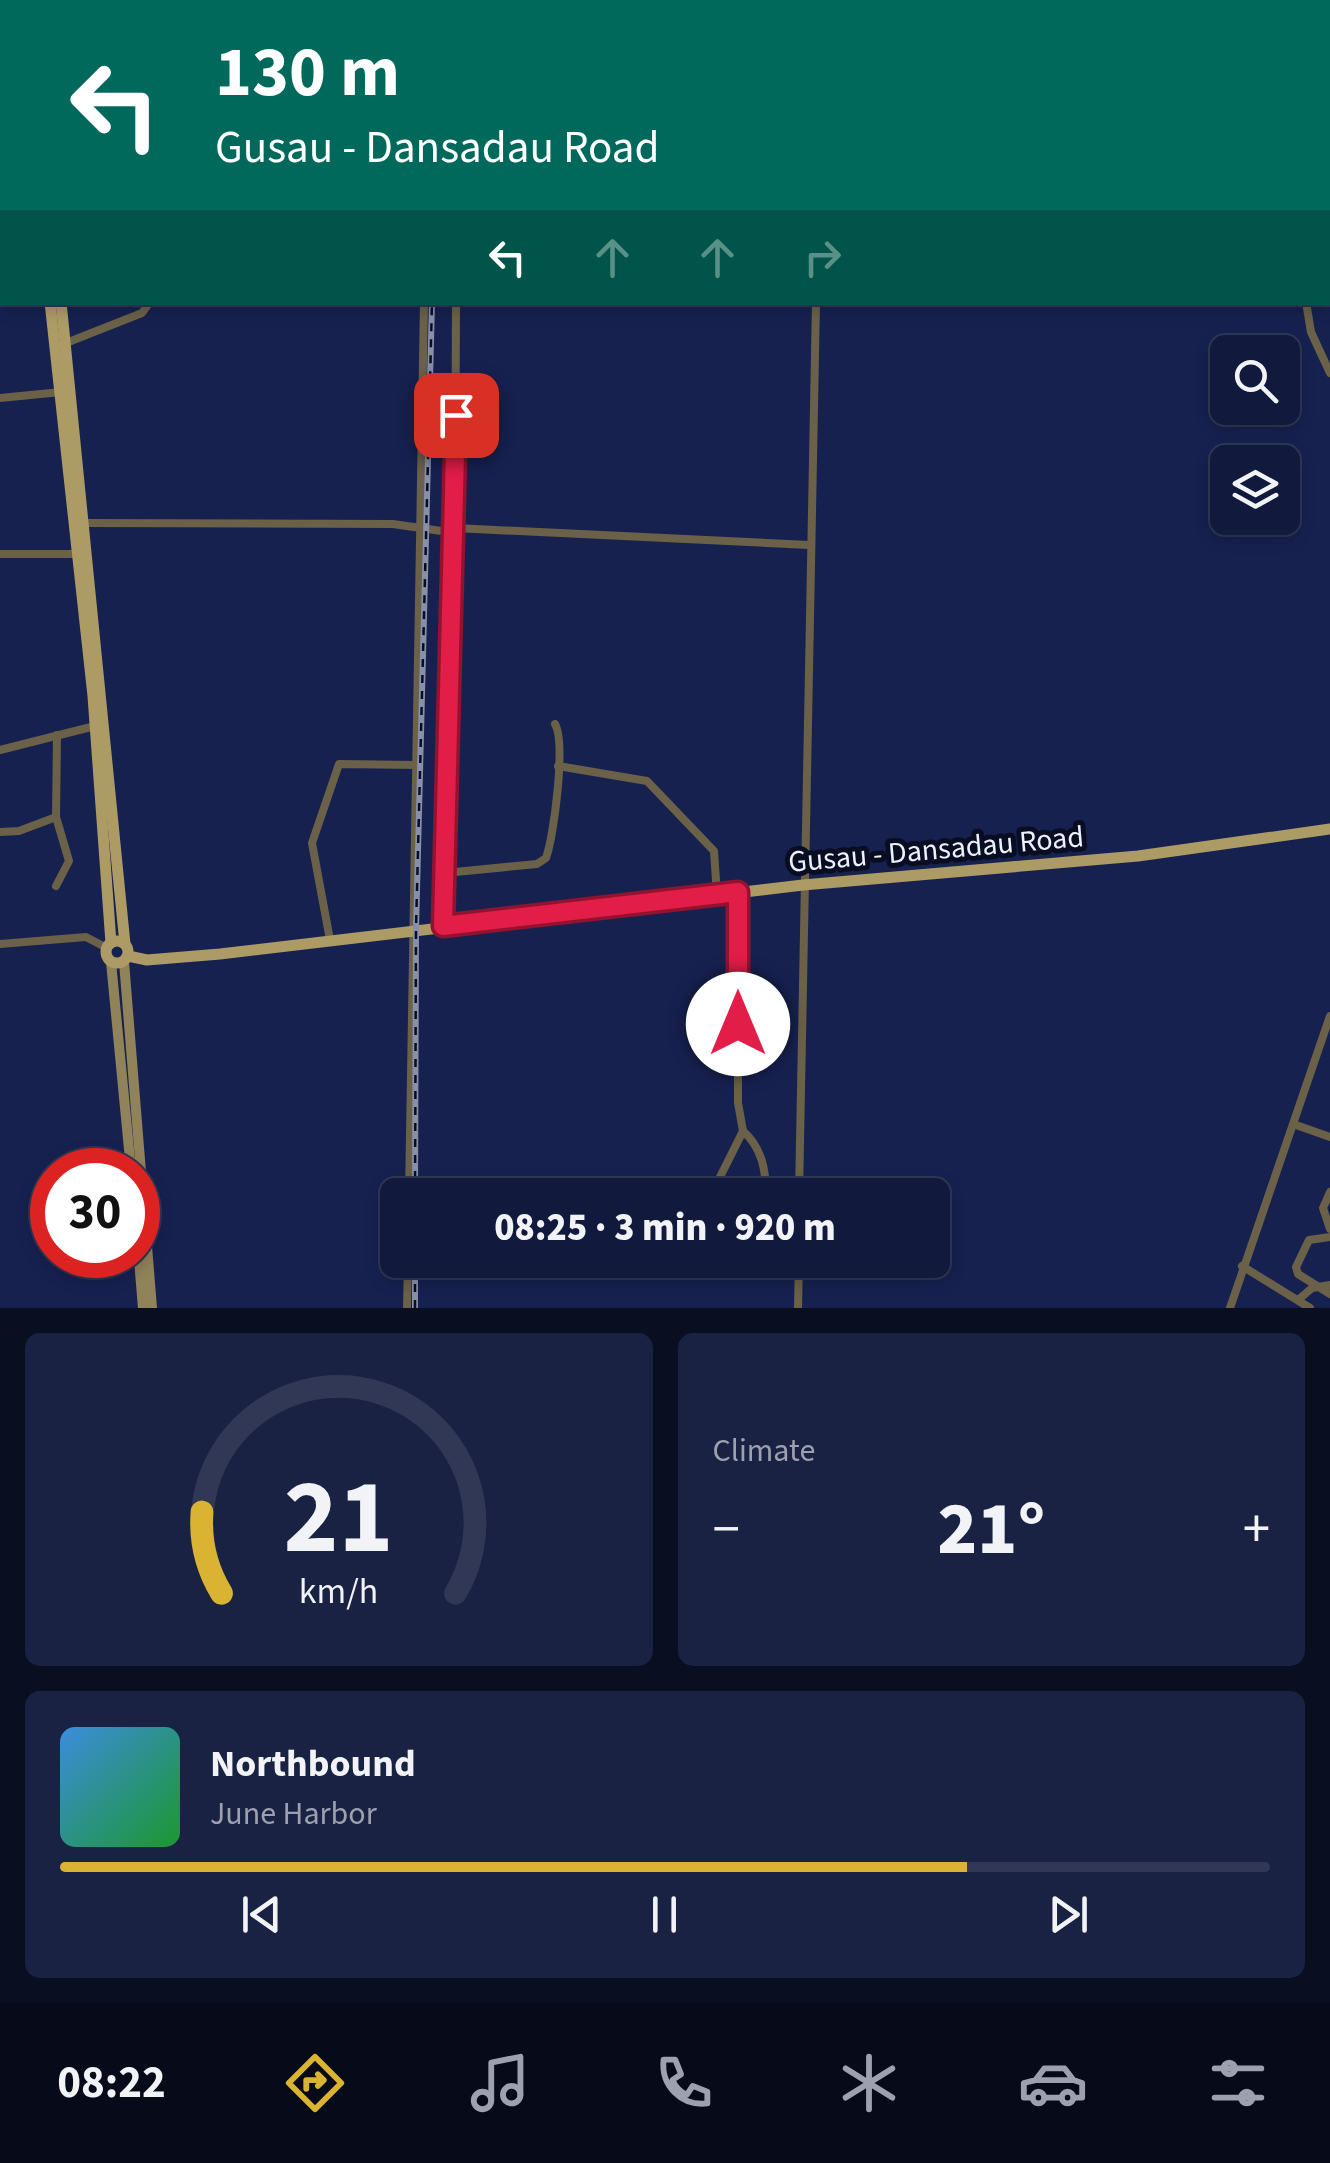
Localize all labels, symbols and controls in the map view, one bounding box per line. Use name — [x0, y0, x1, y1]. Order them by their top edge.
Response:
text: 130 m — [215, 23, 400, 123]
icon: left — [50, 40, 180, 170]
text: Gusau - Dansadau Road — [215, 116, 659, 180]
icon: left — [480, 230, 535, 285]
icon: ahead — [585, 230, 640, 285]
icon: ahead — [690, 230, 745, 285]
icon: right — [795, 230, 850, 285]
map controls — [1210, 335, 1300, 535]
button: search — [1210, 335, 1300, 425]
pin — [414, 373, 499, 458]
icon: arrive — [429, 388, 484, 443]
button: layers — [1210, 445, 1300, 535]
street label: Gusau - Dansadau Road — [787, 815, 1086, 884]
position arrow — [686, 972, 790, 1076]
speed limit sign: 30 — [30, 1148, 160, 1278]
text: 08:25 · 3 min · 920 m — [494, 1201, 836, 1255]
text: Climate — [713, 1428, 815, 1474]
text: 21 — [284, 1445, 394, 1593]
text: 21° — [937, 1476, 1045, 1583]
text: − — [713, 1491, 740, 1569]
text: + — [1243, 1491, 1270, 1569]
text: km/h — [299, 1566, 378, 1617]
text: Northbound — [210, 1737, 416, 1791]
text: June Harbor — [210, 1791, 377, 1837]
icon: previous — [234, 1887, 289, 1942]
icon: pause — [637, 1887, 692, 1942]
icon: next — [1041, 1887, 1096, 1942]
icon: directions — [280, 2048, 350, 2118]
icon: music — [465, 2048, 535, 2118]
icon: phone — [649, 2048, 719, 2118]
icon: climate — [834, 2048, 904, 2118]
icon: car — [1018, 2048, 1088, 2118]
icon: filters — [1203, 2048, 1273, 2118]
text: 08:22 — [57, 2051, 166, 2115]

